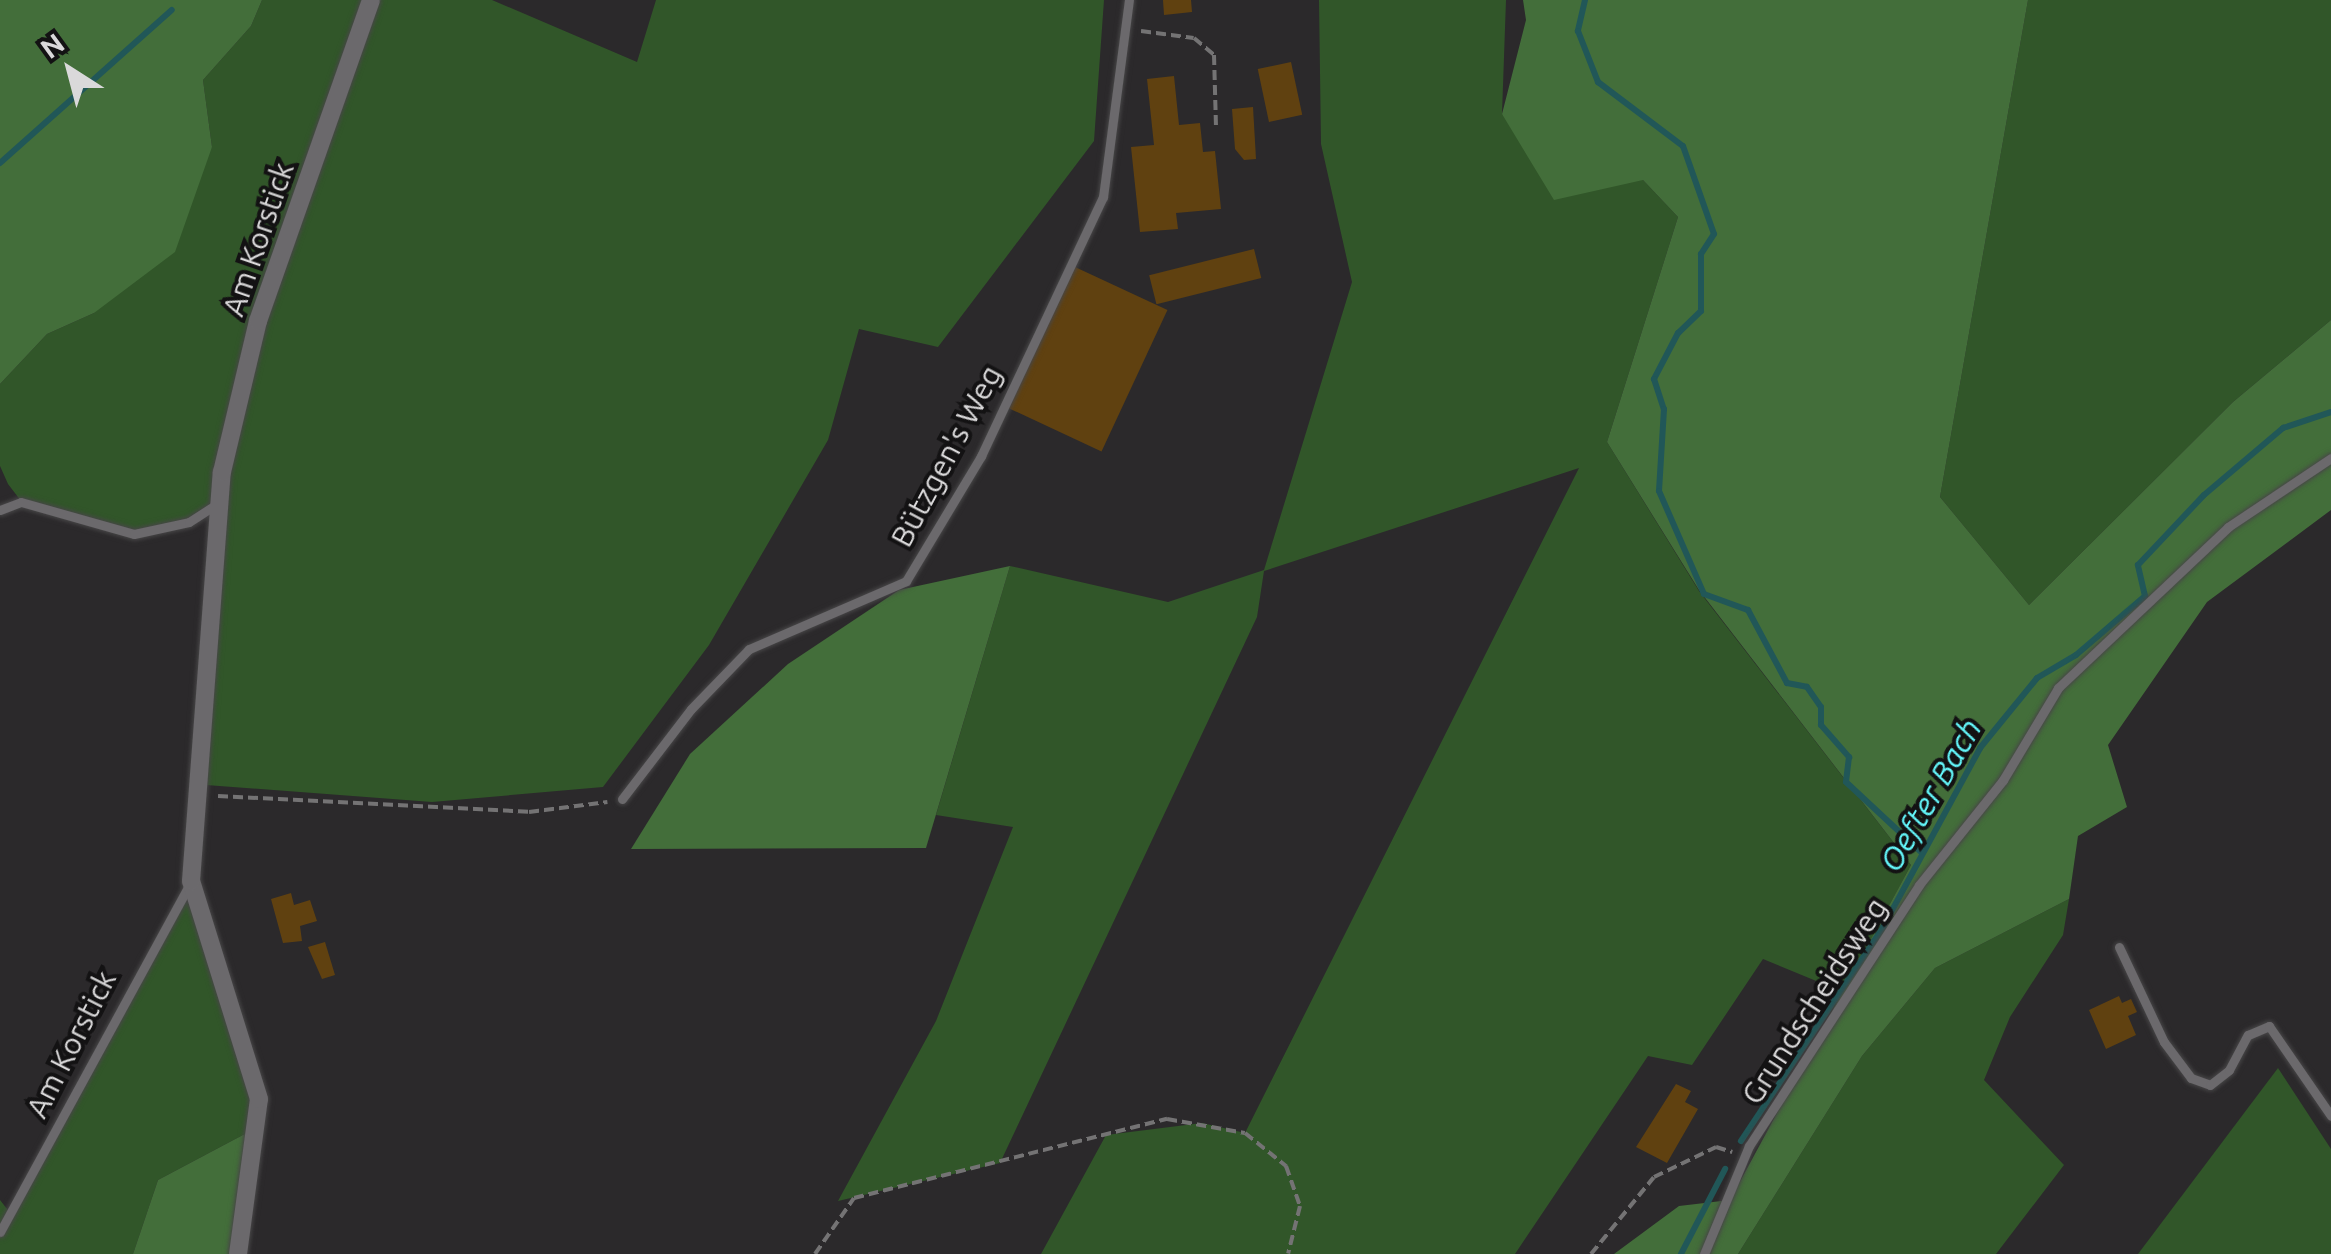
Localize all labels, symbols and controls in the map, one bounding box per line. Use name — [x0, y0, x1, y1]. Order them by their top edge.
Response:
north arrow — [20, 20, 120, 120]
text: N — [35, 27, 70, 64]
street label: Am Korstick — [215, 157, 301, 321]
street label: Bützgen's Weg — [883, 359, 1009, 553]
water label: Oefter Bach — [1871, 712, 1989, 878]
street label: Grundscheidsweg — [1734, 891, 1894, 1111]
street label: Am Korstick — [19, 964, 123, 1124]

